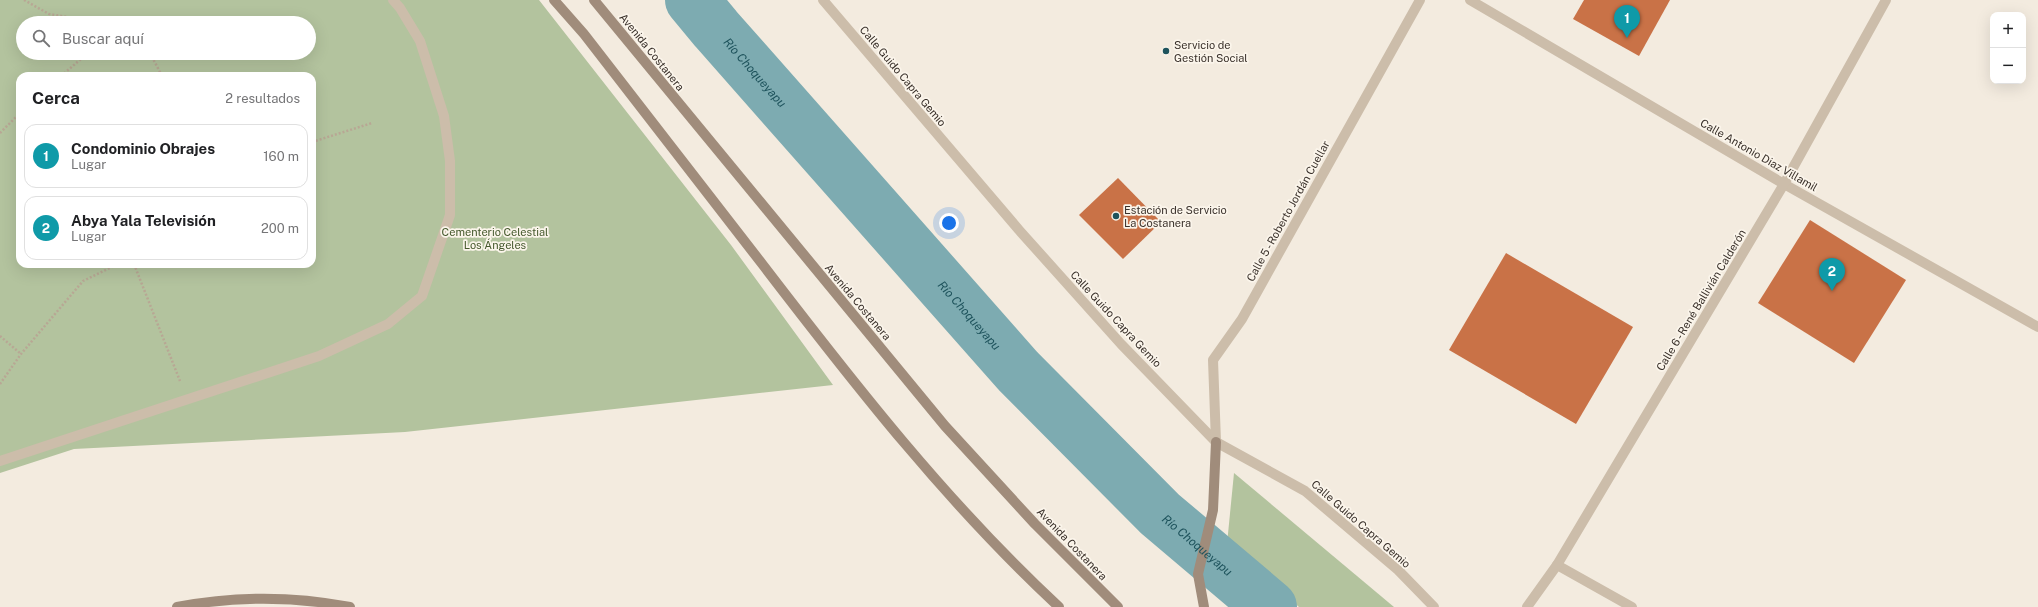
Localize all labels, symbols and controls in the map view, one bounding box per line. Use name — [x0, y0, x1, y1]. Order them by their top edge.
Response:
pin: 1 — [1614, 5, 1640, 38]
street label: Avenida Costanera — [617, 11, 687, 93]
map controls — [1990, 12, 2026, 84]
button: + — [1990, 12, 2026, 48]
search box — [16, 16, 316, 60]
street label: Calle Guido Capra Gemio — [858, 23, 948, 129]
icon: search — [30, 27, 52, 49]
text: Buscar aquí — [62, 30, 144, 47]
water label: Río Choqueyapu — [720, 35, 789, 110]
place label: Servicio de Gestión Social — [1174, 39, 1248, 64]
marker: Servicio de Gestión Social — [1161, 46, 1171, 56]
button: − — [1990, 48, 2026, 84]
text: Cerca — [32, 88, 80, 108]
text: 2 resultados — [225, 91, 300, 106]
street label: Calle Antonio Diaz Villamil — [1698, 116, 1820, 194]
street label: Calle 5 - Roberto Jordán Cuellar — [1244, 139, 1332, 283]
text: Condominio Obrajes — [71, 140, 215, 157]
text: 1 — [43, 149, 49, 164]
text: 160 m — [263, 149, 299, 164]
text: Lugar — [71, 157, 106, 172]
place label: Estación de Servicio La Costanera — [1124, 204, 1227, 229]
marker: Estación de Servicio La Costanera — [1111, 211, 1121, 221]
text: Abya Yala Televisión — [71, 212, 216, 229]
your location — [939, 213, 959, 233]
text: 2 — [42, 221, 50, 236]
text: 200 m — [261, 221, 299, 236]
park label: Cementerio Celestial Los Ángeles — [442, 226, 548, 251]
street label: Calle 6 - René Ballivián Calderón — [1654, 227, 1748, 373]
text: Lugar — [71, 229, 106, 244]
pin: 2 — [1819, 258, 1845, 291]
street label: Avenida Costanera — [823, 262, 893, 342]
street label: Calle Guido Capra Gemio — [1068, 268, 1164, 370]
water label: Río Choqueyapu — [935, 278, 1003, 353]
street label: Calle Guido Capra Gemio — [1309, 478, 1413, 570]
street label: Avenida Costanera — [1035, 505, 1109, 583]
water label: Río Choqueyapu — [1159, 512, 1235, 579]

